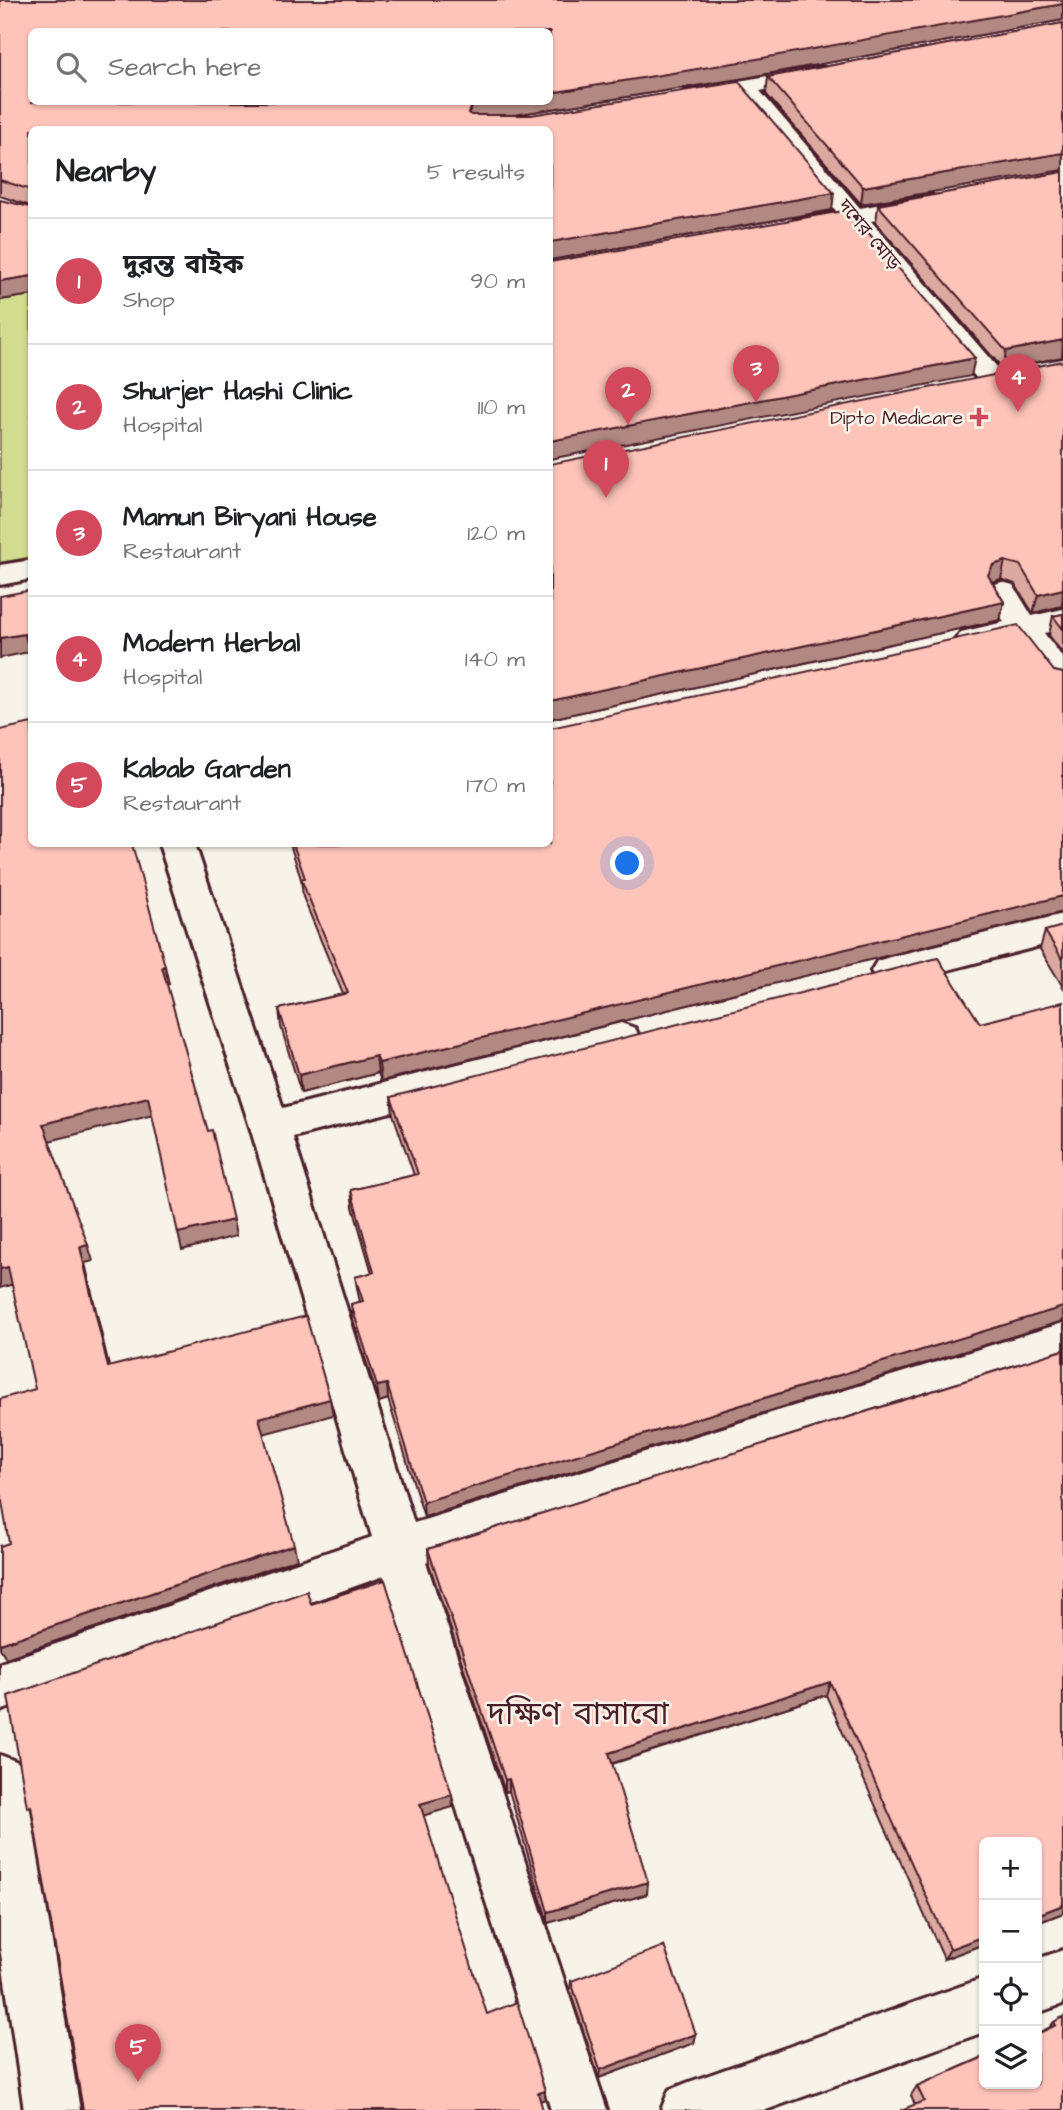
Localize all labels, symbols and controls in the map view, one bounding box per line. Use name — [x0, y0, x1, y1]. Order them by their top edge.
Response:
search box — [28, 28, 553, 105]
icon: search — [52, 48, 90, 86]
text: Search here — [108, 49, 261, 85]
text: Nearby — [56, 151, 156, 193]
text: 5 results — [427, 156, 525, 188]
street label: দশের মোড় — [830, 193, 907, 277]
text: দুরন্ত বাইক — [123, 247, 243, 283]
text: 1 — [78, 265, 80, 297]
text: 90 m — [470, 265, 525, 297]
text: Shop — [123, 284, 175, 316]
pin: 3 — [733, 345, 779, 403]
pin: 4 — [995, 354, 1041, 412]
pin: 2 — [605, 367, 651, 425]
text: Shurjer Hashi Clinic — [123, 373, 353, 409]
text: 2 — [72, 391, 86, 423]
text: 110 m — [477, 391, 525, 423]
place label: Dipto Medicare — [830, 405, 963, 432]
marker: Dipto Medicare — [969, 407, 989, 427]
text: Hospital — [123, 409, 202, 441]
pin: 1 — [583, 440, 629, 498]
text: Mamun Biryani House — [123, 499, 377, 535]
text: 3 — [73, 517, 85, 549]
text: 120 m — [467, 517, 525, 549]
text: Restaurant — [123, 535, 241, 567]
text: Modern Herbal — [123, 625, 300, 661]
text: 4 — [71, 643, 87, 675]
text: 140 m — [465, 643, 525, 675]
text: Hospital — [123, 661, 202, 693]
text: Kabab Garden — [123, 751, 291, 787]
text: 5 — [71, 769, 87, 801]
text: 170 m — [466, 769, 525, 801]
text: Restaurant — [123, 787, 241, 819]
your location — [610, 846, 644, 880]
district label: দক্ষিণ বাসাবো — [486, 1692, 669, 1737]
map controls — [979, 1837, 1042, 2089]
button: + — [979, 1837, 1042, 1900]
button: − — [979, 1900, 1042, 1963]
button: locate — [979, 1963, 1042, 2026]
pin: 5 — [115, 2024, 161, 2082]
button: layers — [979, 2026, 1042, 2089]

